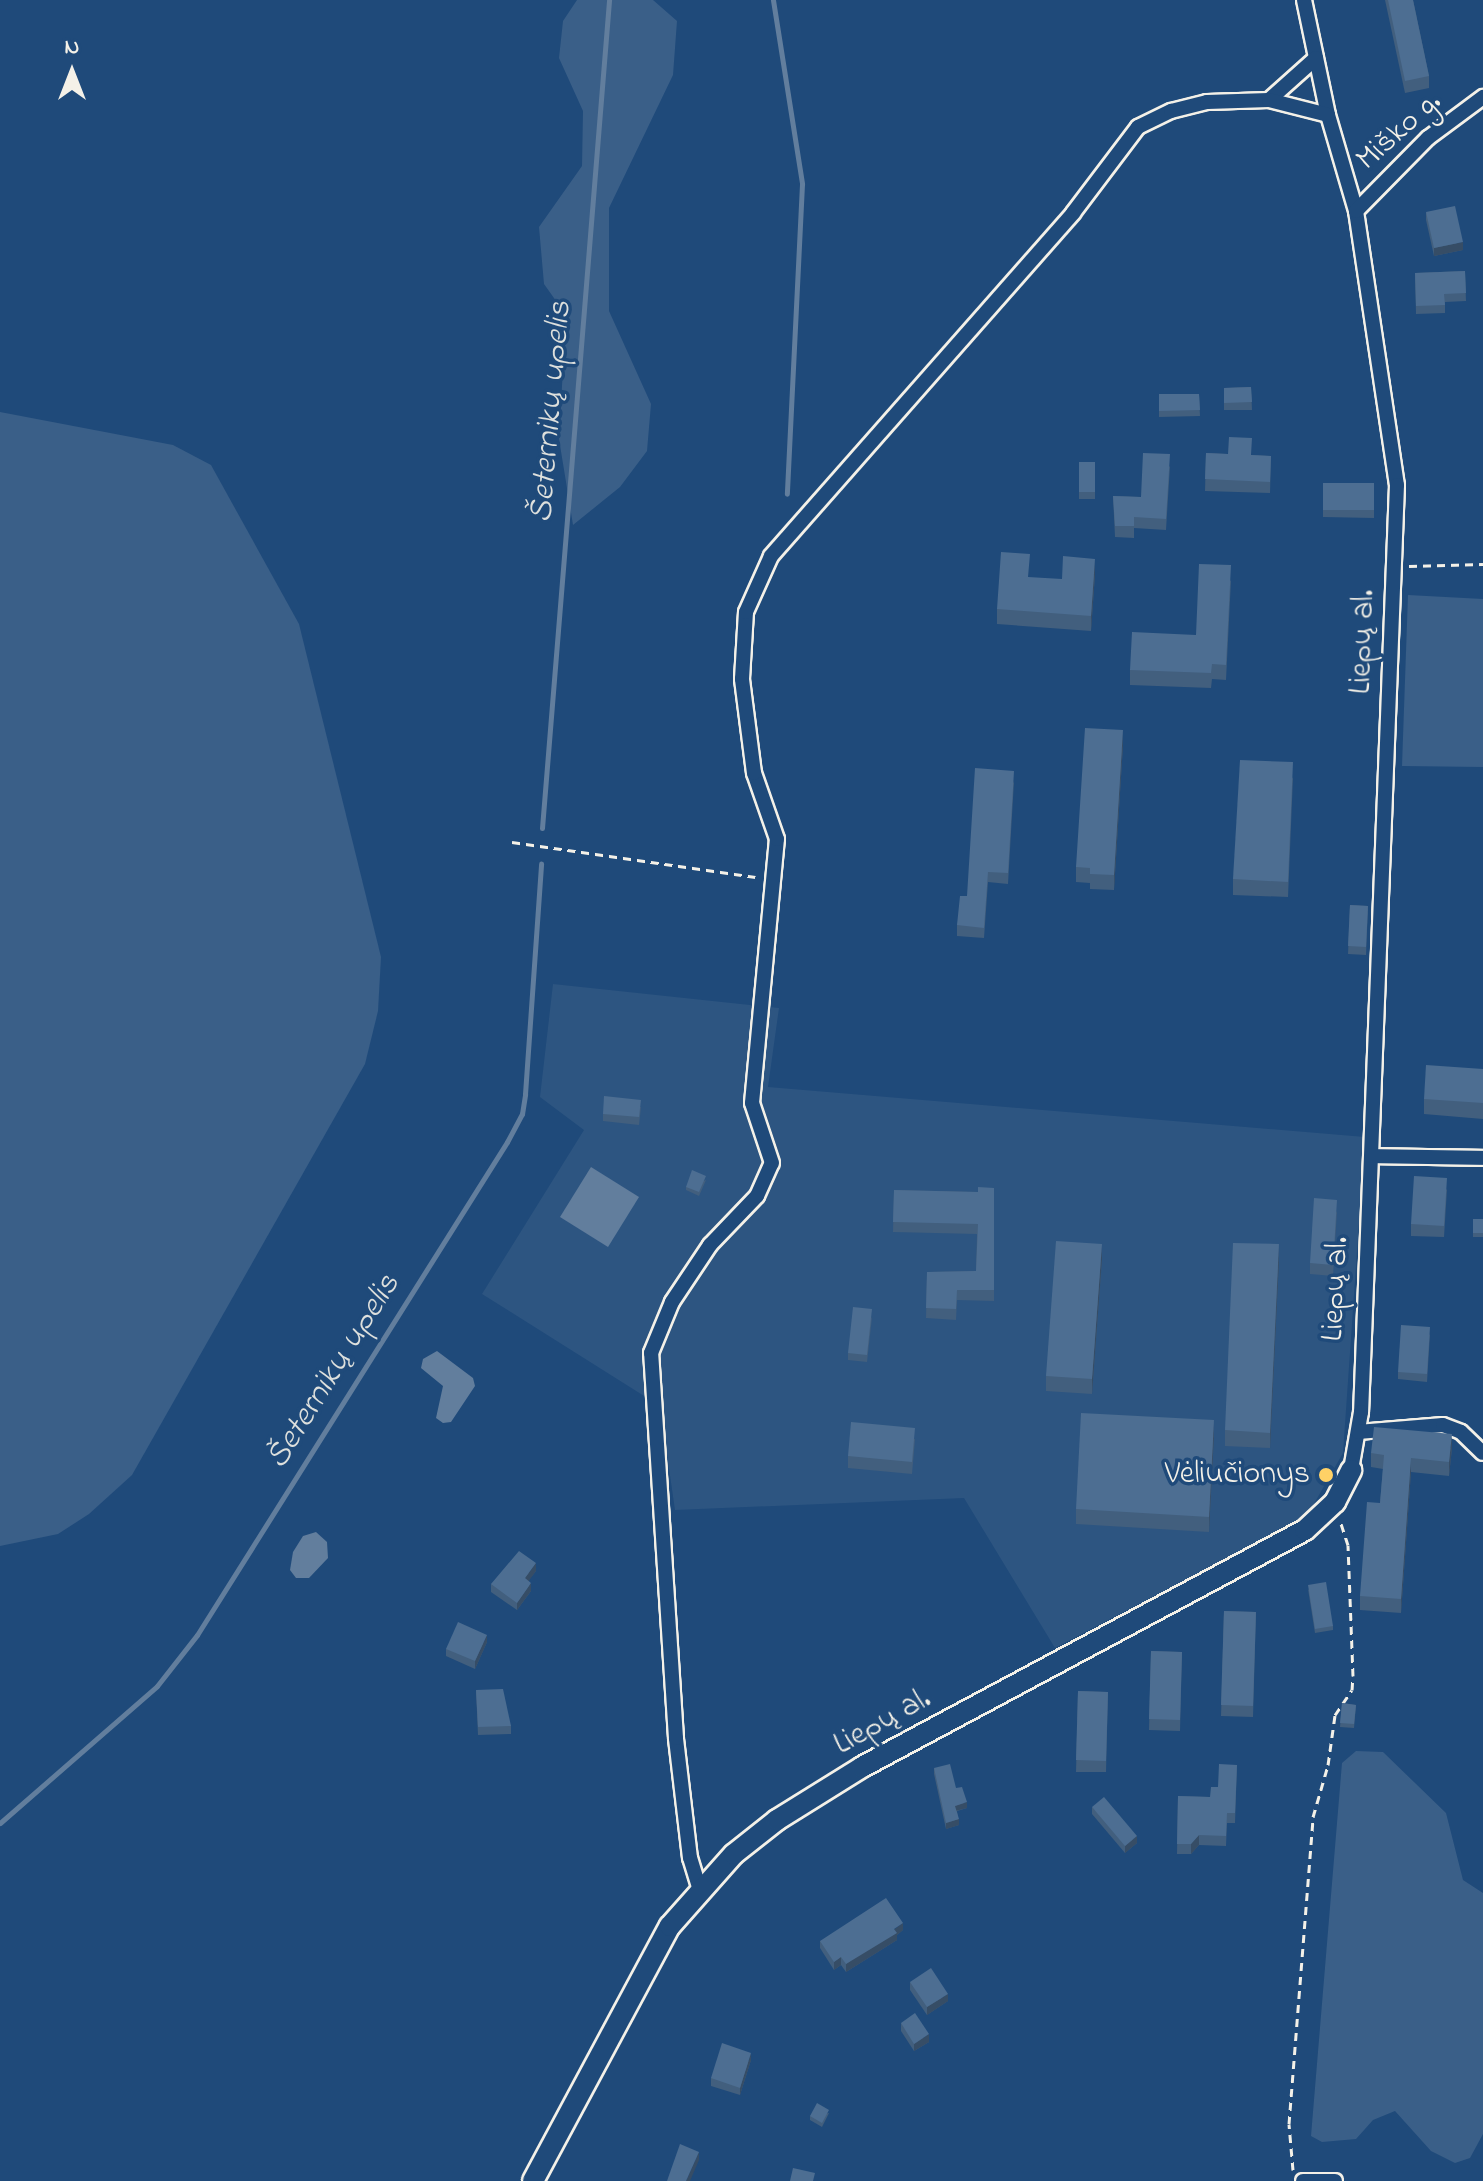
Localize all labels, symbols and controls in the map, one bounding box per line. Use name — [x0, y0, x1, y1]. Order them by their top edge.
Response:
north arrow — [32, 32, 112, 112]
text: N — [65, 32, 79, 64]
street label: Miško g. — [1350, 84, 1450, 180]
water label: Šeternikų upelis — [522, 300, 582, 524]
street label: Liepų al. — [1343, 589, 1385, 695]
street label: Liepų al. — [1315, 1236, 1359, 1342]
water label: Šeternikų upelis — [258, 1267, 410, 1477]
place label: Vėliučionys — [1165, 1456, 1310, 1494]
marker: Vėliučionys — [1317, 1466, 1335, 1484]
street label: Liepų al. — [828, 1681, 938, 1765]

